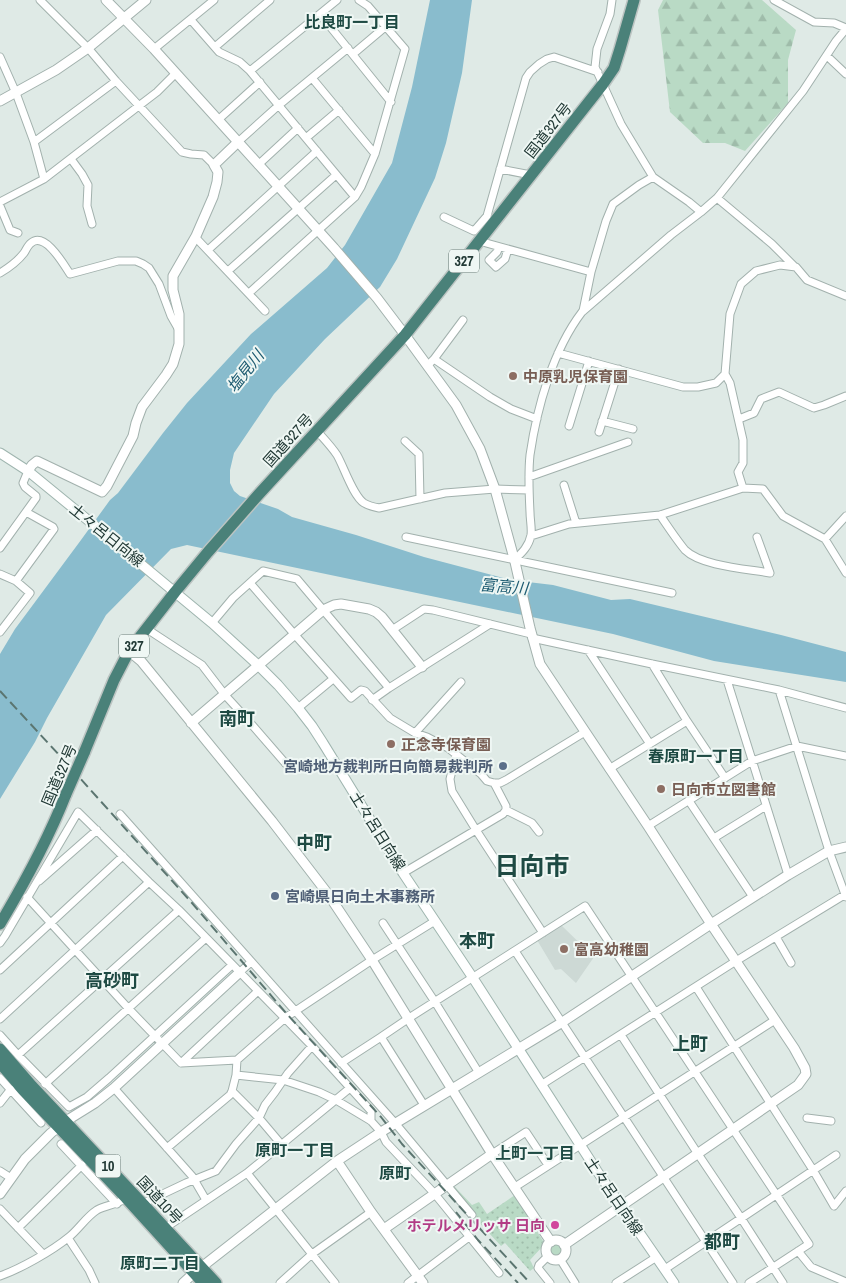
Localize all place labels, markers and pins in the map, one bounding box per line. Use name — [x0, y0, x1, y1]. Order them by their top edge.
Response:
place label: 中原乳児保育園 — [523, 366, 628, 387]
marker: 中原乳児保育園 — [507, 370, 519, 382]
place label: 正念寺保育園 — [401, 734, 491, 755]
marker: 正念寺保育園 — [385, 738, 397, 750]
place label: 宮崎地方裁判所日向簡易裁判所 — [283, 756, 493, 777]
marker: 宮崎地方裁判所日向簡易裁判所 — [497, 760, 509, 772]
place label: 日向市立図書館 — [671, 779, 776, 800]
marker: 日向市立図書館 — [655, 783, 667, 795]
place label: 宮崎県日向土木事務所 — [285, 886, 435, 907]
marker: 宮崎県日向土木事務所 — [269, 890, 281, 902]
place label: 富高幼稚園 — [574, 939, 649, 960]
marker: 富高幼稚園 — [558, 943, 570, 955]
place label: ホテルメリッサ 日向 — [407, 1215, 545, 1236]
marker: ホテルメリッサ 日向 — [549, 1219, 561, 1231]

